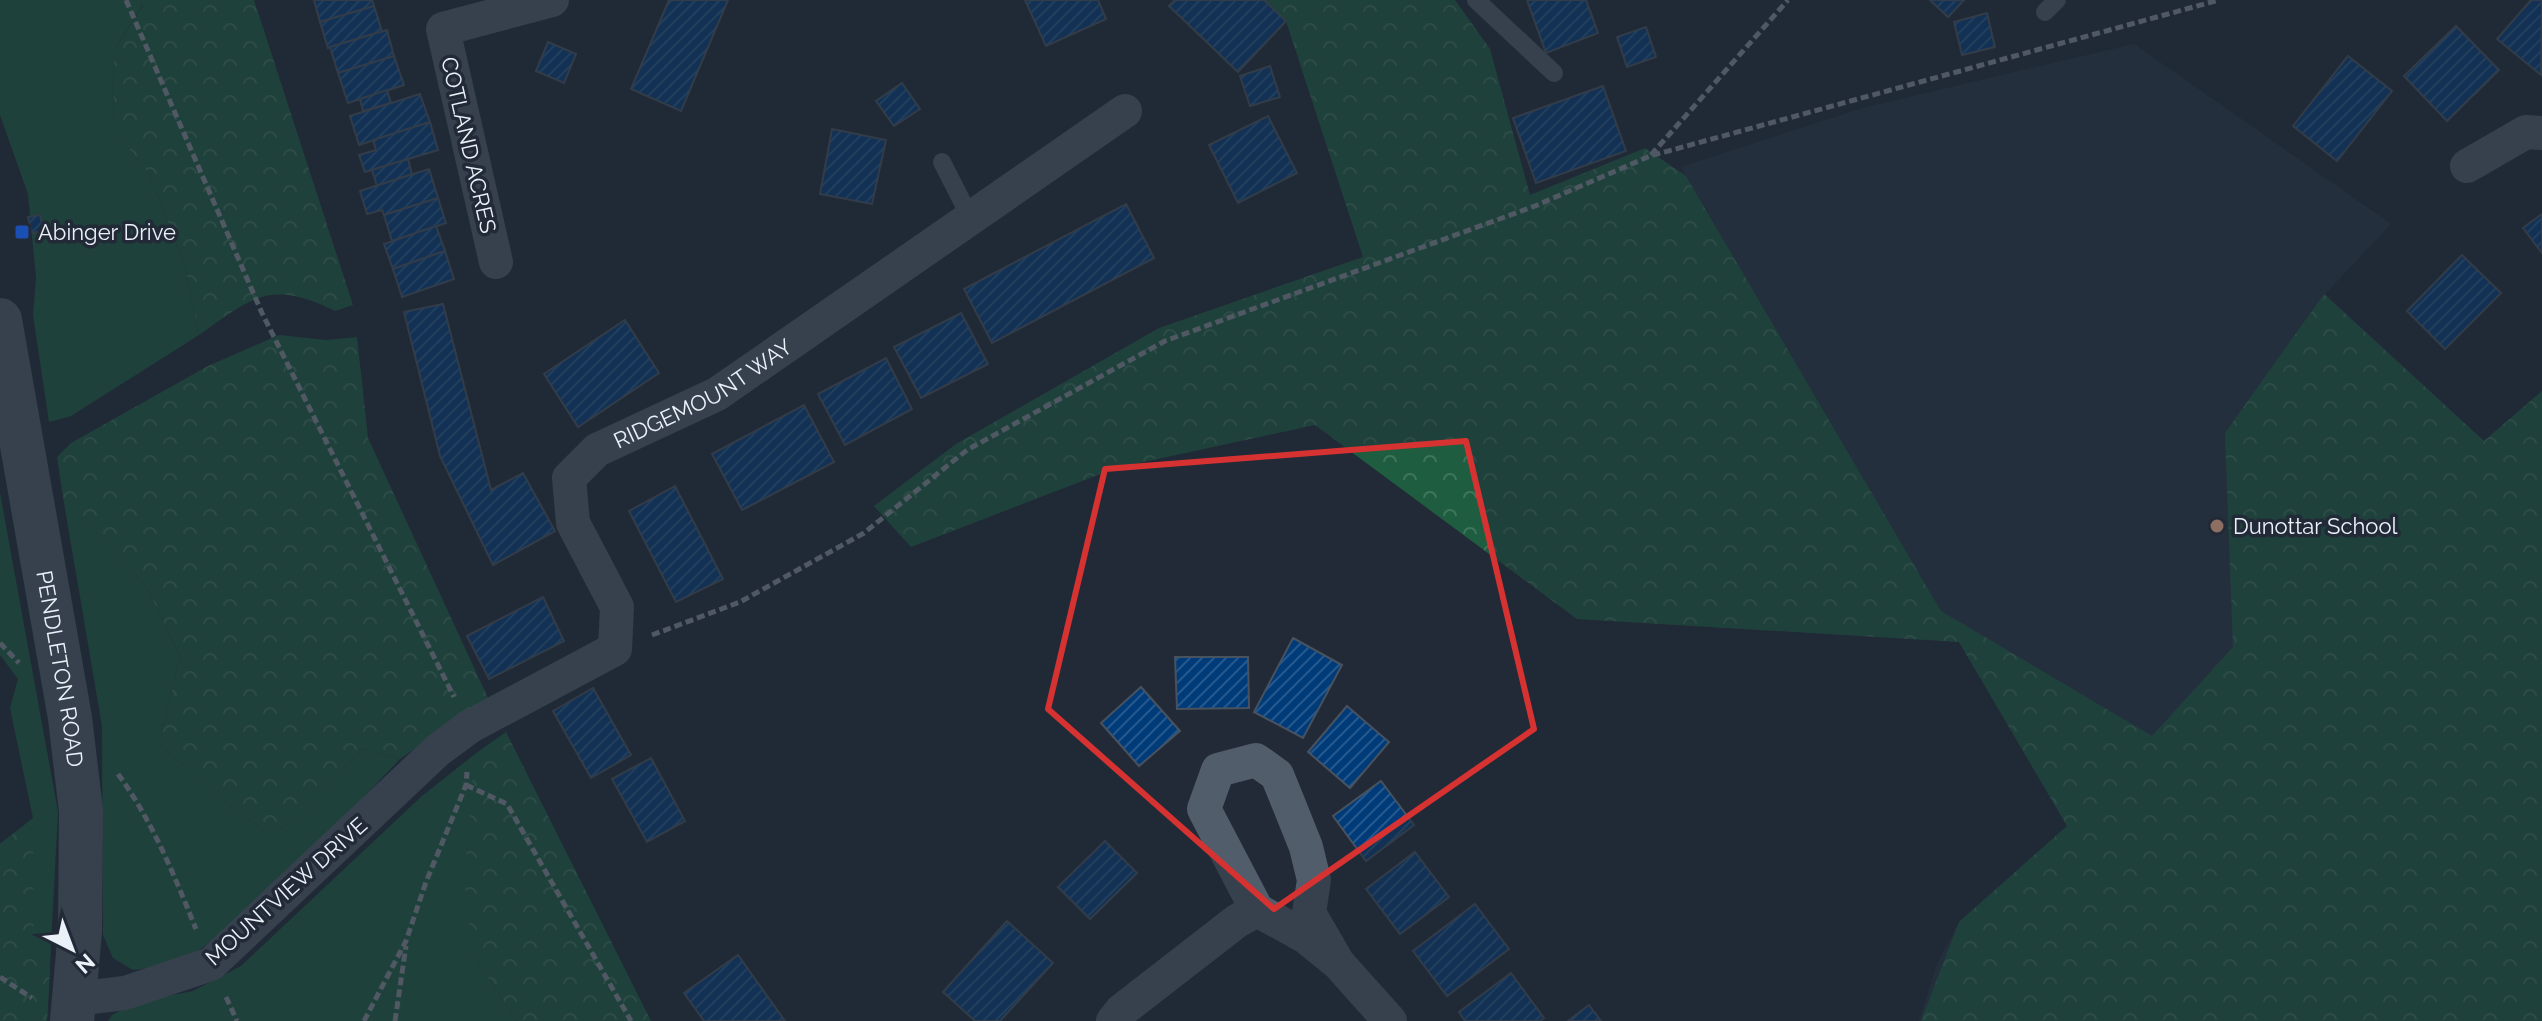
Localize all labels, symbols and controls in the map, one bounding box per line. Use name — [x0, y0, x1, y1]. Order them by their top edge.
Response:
street label: COTLAND ACRES — [436, 54, 502, 236]
place label: Abinger Drive — [38, 219, 176, 245]
marker: Abinger Drive — [13, 223, 31, 241]
street label: RIDGEMOUNT WAY — [609, 333, 797, 453]
place label: Dunottar School — [2233, 513, 2398, 539]
marker: Dunottar School — [2208, 517, 2226, 535]
street label: PENDLETON ROAD — [31, 568, 89, 769]
street label: MOUNTVIEW DRIVE — [200, 812, 372, 970]
north arrow — [32, 909, 112, 989]
text: N — [70, 949, 100, 979]

